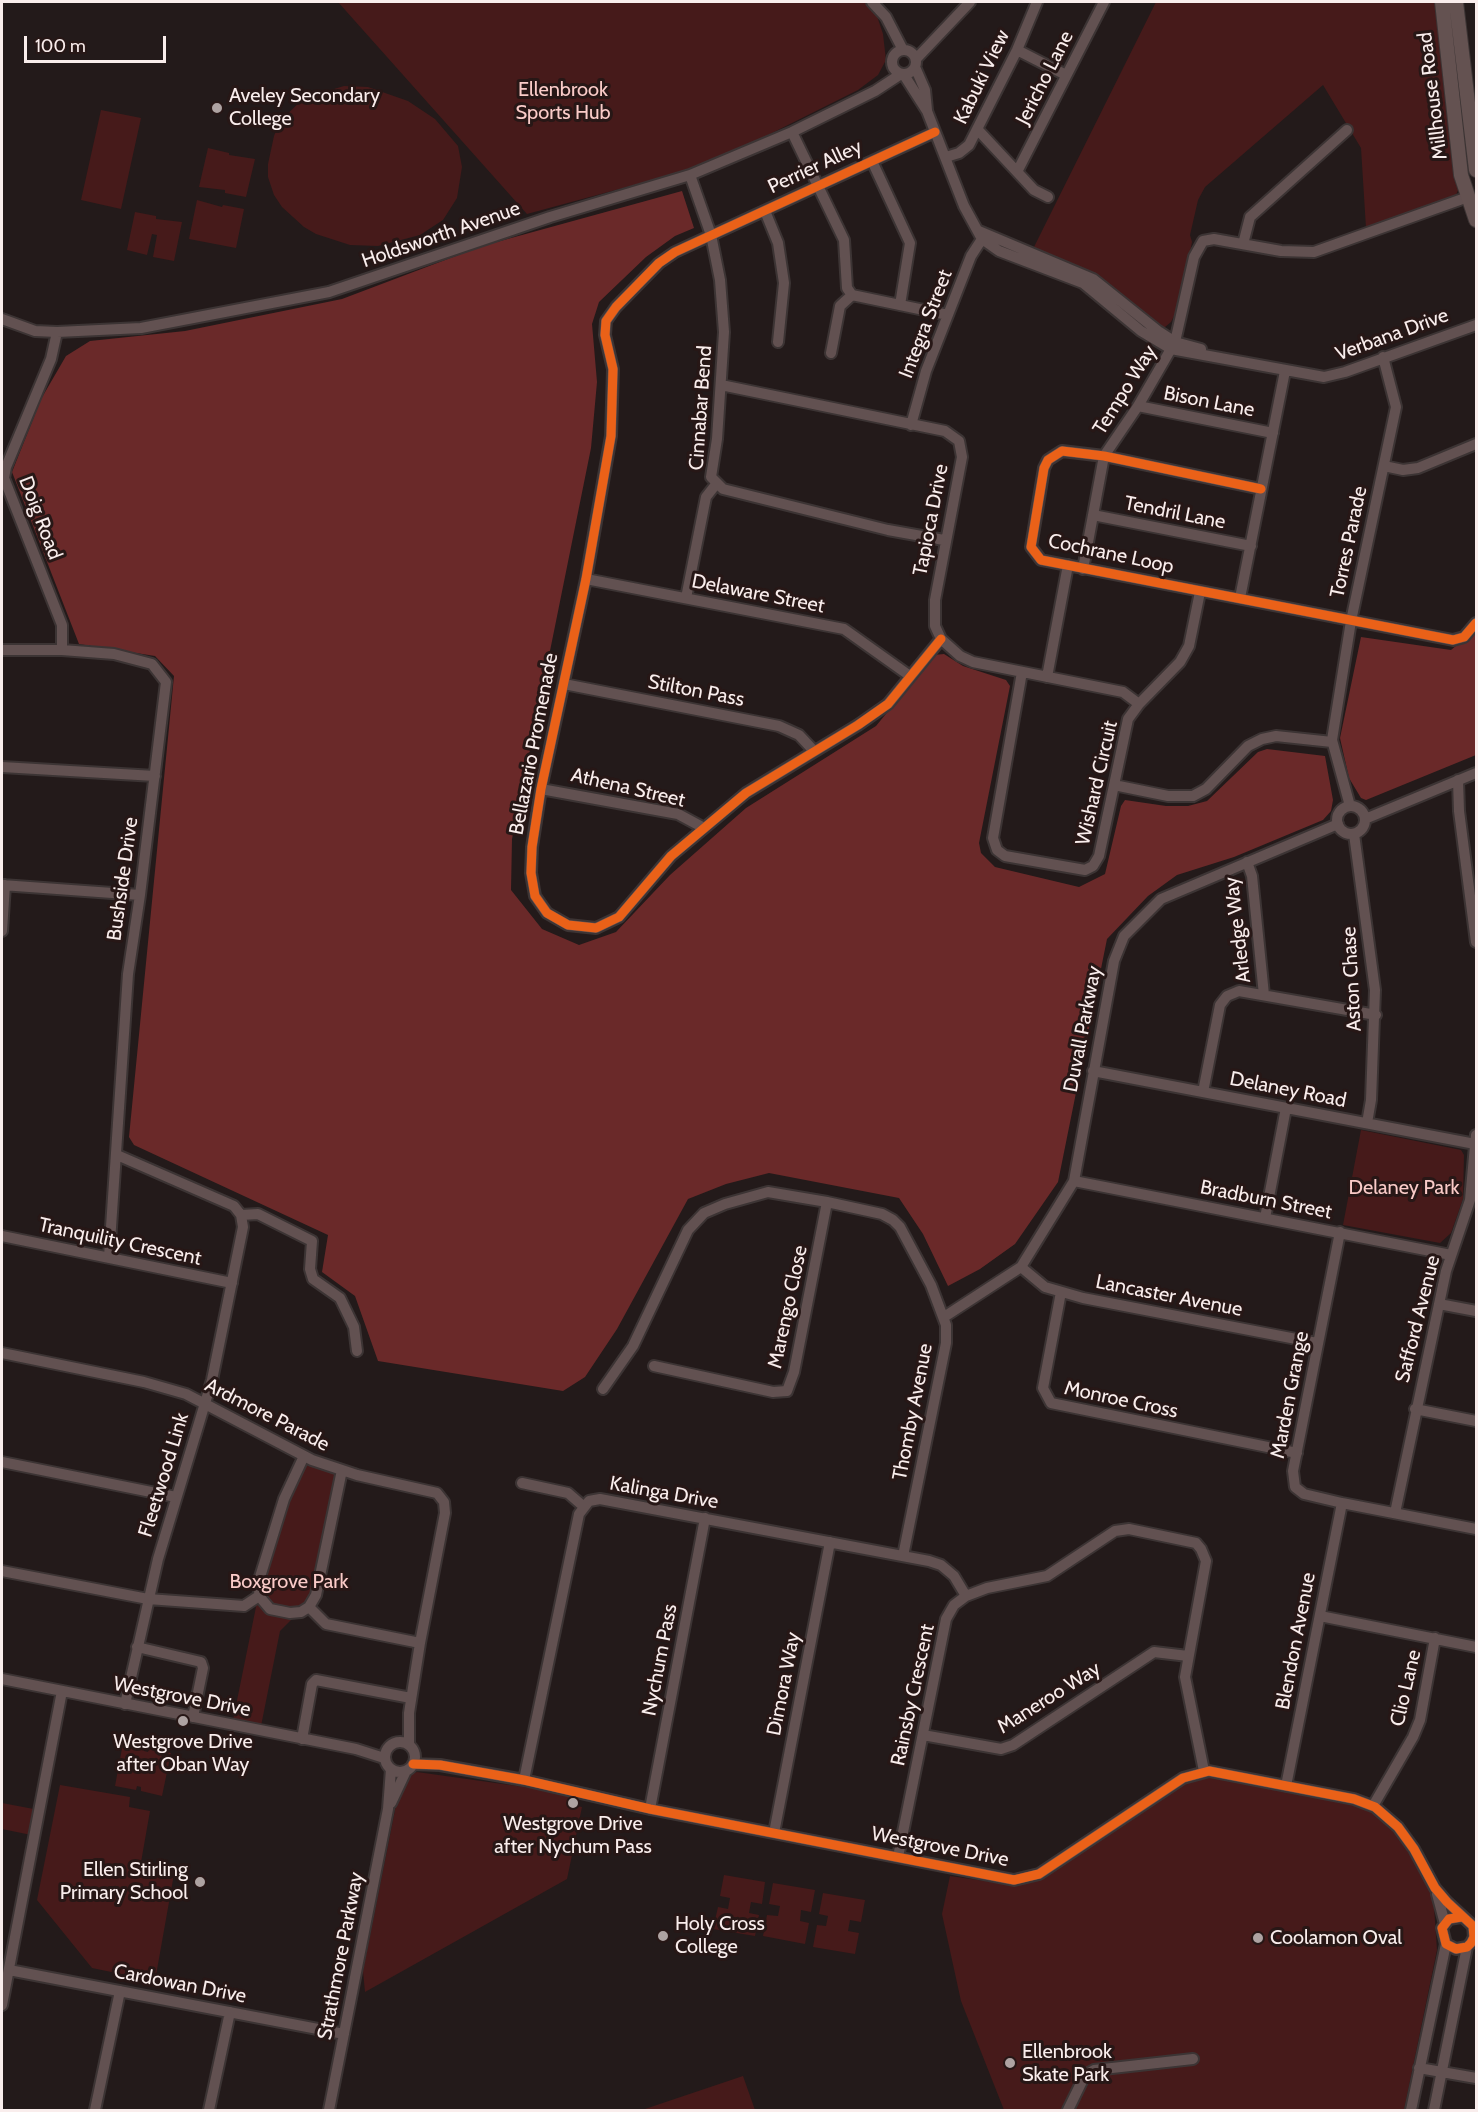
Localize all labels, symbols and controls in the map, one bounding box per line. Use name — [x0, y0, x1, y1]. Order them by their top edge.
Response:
scale bar — [27, 24, 170, 62]
street label: Kabuki View — [949, 26, 1015, 128]
street label: Jericho Lane — [1011, 27, 1079, 129]
street label: Millhouse Road — [1413, 31, 1453, 161]
text: 100 m — [35, 35, 86, 57]
park label: Ellenbrook Sports Hub — [515, 78, 611, 125]
place label: Aveley Secondary College — [229, 84, 380, 131]
marker: Aveley Secondary College — [210, 101, 224, 115]
street label: Perrier Alley — [764, 135, 866, 199]
street label: Holdsworth Avenue — [359, 197, 523, 273]
street label: Integra Street — [894, 266, 958, 382]
street label: Verbana Drive — [1332, 303, 1452, 367]
street label: Tempo Way — [1088, 341, 1162, 439]
street label: Cinnabar Bend — [685, 345, 717, 471]
street label: Bison Lane — [1162, 381, 1256, 423]
street label: Tapioca Drive — [908, 462, 954, 578]
street label: Doig Road — [13, 473, 67, 563]
street label: Torres Parade — [1325, 484, 1373, 600]
street label: Tendril Lane — [1122, 491, 1228, 535]
street label: Cochrane Loop — [1046, 529, 1176, 579]
street label: Delaware Street — [689, 569, 827, 619]
street label: Bellazario Promenade — [505, 651, 563, 837]
street label: Stilton Pass — [646, 670, 746, 712]
street label: Wishard Circuit — [1071, 718, 1123, 848]
street label: Athena Street — [569, 763, 687, 813]
street label: Bushside Drive — [102, 816, 144, 942]
street label: Arledge Way — [1220, 876, 1256, 984]
street label: Aston Chase — [1337, 926, 1367, 1032]
street label: Duvall Parkway — [1059, 964, 1107, 1094]
street label: Delaney Road — [1228, 1067, 1348, 1113]
street label: Bradburn Street — [1198, 1175, 1334, 1225]
park label: Delaney Park — [1349, 1176, 1459, 1200]
street label: Tranquility Crescent — [36, 1213, 204, 1271]
street label: Marengo Close — [763, 1243, 813, 1371]
street label: Safford Avenue — [1391, 1253, 1445, 1385]
street label: Lancaster Avenue — [1094, 1270, 1244, 1322]
street label: Marden Grange — [1266, 1329, 1314, 1461]
street label: Thomby Avenue — [888, 1342, 938, 1482]
street label: Ardmore Parade — [201, 1373, 333, 1457]
street label: Monroe Cross — [1062, 1376, 1180, 1424]
street label: Fleetwood Link — [134, 1410, 194, 1540]
street label: Kalinga Drive — [608, 1472, 720, 1514]
park label: Boxgrove Park — [229, 1570, 349, 1594]
street label: Blendon Avenue — [1271, 1570, 1321, 1712]
street label: Nychum Pass — [637, 1602, 683, 1718]
street label: Rainsby Crescent — [886, 1622, 940, 1768]
street label: Dimora Way — [762, 1630, 806, 1738]
street label: Clio Lane — [1386, 1647, 1426, 1729]
street label: Maneroo Way — [993, 1657, 1105, 1739]
street label: Westgrove Drive — [111, 1672, 253, 1722]
marker: Westgrove Drive after Oban Way — [176, 1714, 190, 1728]
place label: Westgrove Drive after Oban Way — [113, 1730, 253, 1777]
marker: Westgrove Drive after Nychum Pass — [566, 1796, 580, 1810]
place label: Westgrove Drive after Nychum Pass — [494, 1812, 652, 1859]
street label: Westgrove Drive — [869, 1822, 1011, 1872]
place label: Ellen Stirling Primary School — [60, 1858, 188, 1905]
street label: Strathmore Parkway — [313, 1870, 369, 2042]
marker: Ellen Stirling Primary School — [193, 1875, 207, 1889]
place label: Holy Cross College — [675, 1912, 765, 1959]
place label: Coolamon Oval — [1270, 1926, 1402, 1950]
marker: Holy Cross College — [656, 1929, 670, 1943]
marker: Coolamon Oval — [1251, 1931, 1265, 1945]
street label: Cardowan Drive — [112, 1959, 248, 2009]
place label: Ellenbrook Skate Park — [1022, 2040, 1112, 2087]
marker: Ellenbrook Skate Park — [1003, 2056, 1017, 2070]

